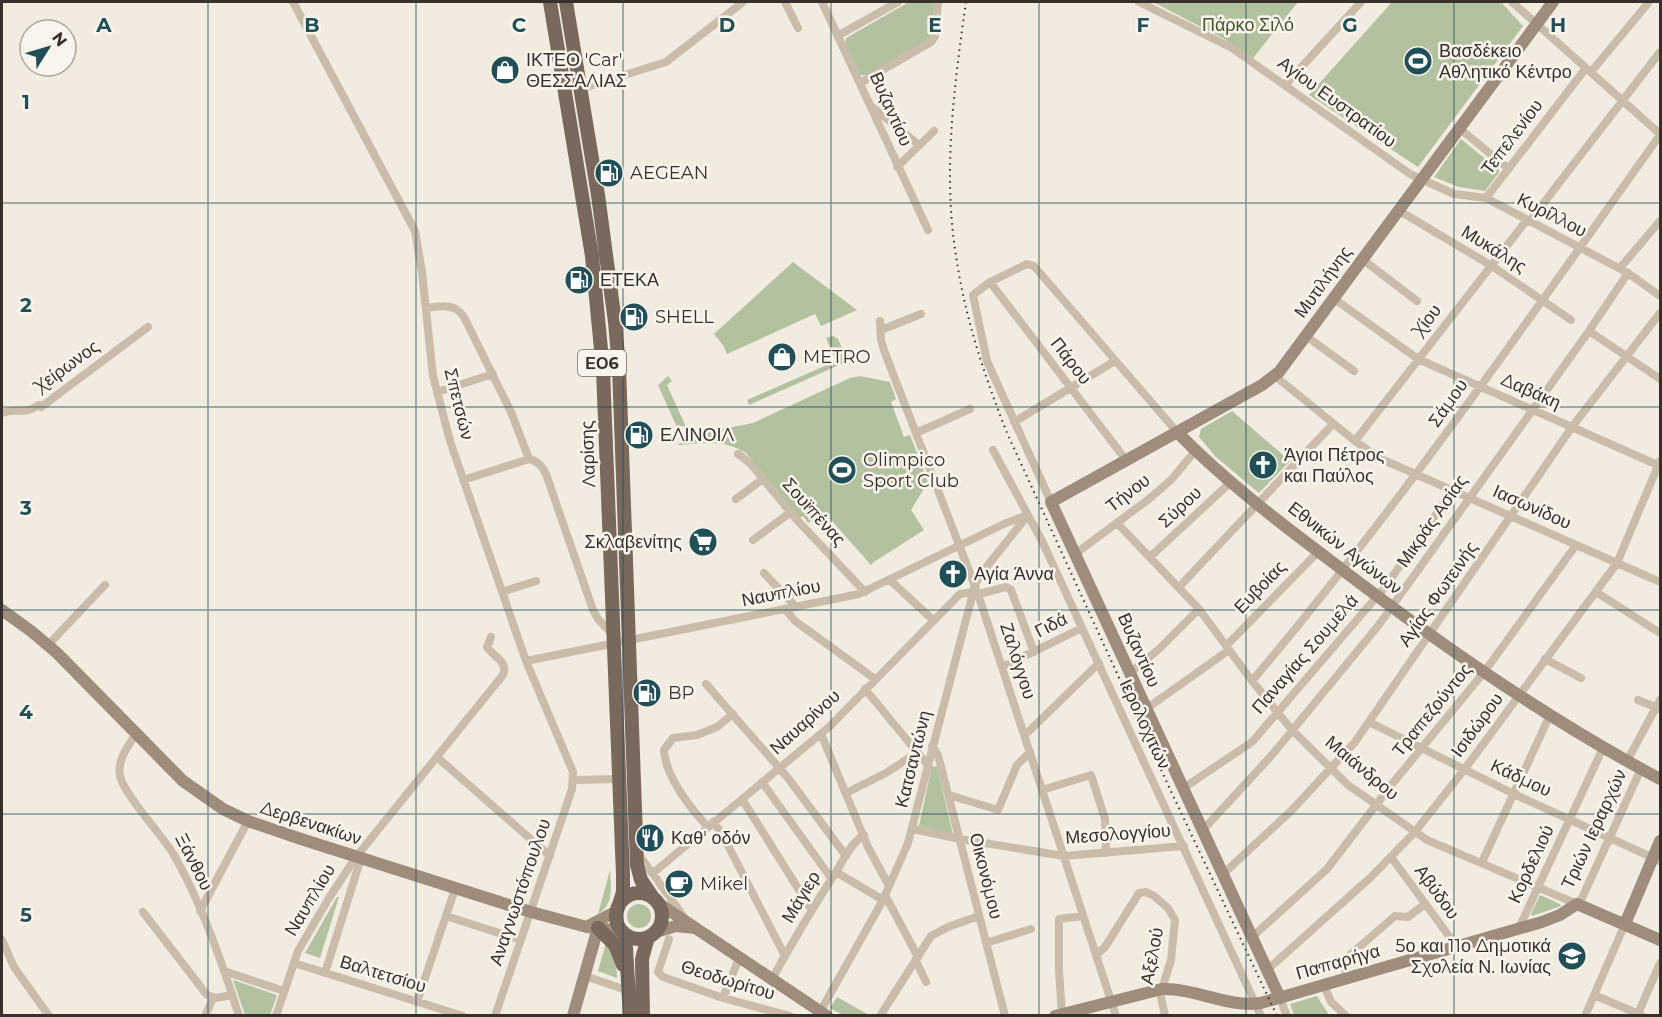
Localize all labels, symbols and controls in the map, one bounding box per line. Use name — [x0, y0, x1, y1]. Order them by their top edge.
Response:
text: A — [95, 13, 112, 37]
text: B — [304, 13, 320, 37]
text: C — [512, 13, 527, 37]
text: D — [719, 13, 735, 37]
text: E — [928, 13, 942, 37]
text: F — [1137, 13, 1150, 37]
text: G — [1342, 13, 1358, 37]
text: H — [1550, 13, 1566, 37]
park label: Πάρκο Σιλό — [1202, 14, 1294, 36]
north arrow — [18, 18, 78, 78]
text: N — [48, 28, 71, 50]
place label: Βασδέκειο Αθλητικό Κέντρο — [1439, 40, 1572, 83]
sports icon: Βασδέκειο Αθλητικό Κέντρο — [1402, 45, 1434, 77]
place label: ΙΚΤΕΟ 'Car' ΘΕΣΣΑΛΙΑΣ — [526, 49, 627, 92]
street label: Αγίου Ευστρατίου — [1274, 52, 1400, 152]
shop icon: ΙΚΤΕΟ 'Car' ΘΕΣΣΑΛΙΑΣ — [489, 54, 521, 86]
street label: Βυζαντίου — [865, 68, 917, 150]
text: 1 — [22, 90, 30, 114]
street label: Τεπελενίου — [1477, 95, 1547, 179]
fuel station icon: AEGEAN — [593, 157, 625, 189]
place label: AEGEAN — [630, 162, 708, 184]
street label: Κυρίλλου — [1513, 188, 1591, 242]
street label: Μυκάλης — [1457, 220, 1531, 278]
street label: Μυτιλήνης — [1290, 242, 1357, 322]
fuel station icon: ΕΤΕΚΑ — [563, 264, 595, 296]
place label: ΕΤΕΚΑ — [600, 269, 659, 291]
text: 2 — [20, 293, 32, 317]
street label: Χίου — [1406, 300, 1446, 343]
fuel station icon: SHELL — [618, 301, 650, 333]
place label: SHELL — [655, 306, 714, 328]
street label: Πάρου — [1046, 333, 1096, 389]
street label: Χείρωνος — [28, 335, 104, 398]
shop icon: METRO — [766, 341, 798, 373]
place label: METRO — [803, 346, 871, 368]
road number: ΕΟ6 — [578, 350, 626, 376]
street label: Σπετσών — [439, 366, 479, 442]
street label: Δαβάκη — [1498, 368, 1564, 414]
street label: Σάμου — [1424, 375, 1472, 431]
fuel station icon: ΕΛΙΝΟΙΛ — [623, 419, 655, 451]
street label: Λαρίσης — [576, 420, 600, 488]
place label: ΕΛΙΝΟΙΛ — [660, 424, 735, 446]
place label: Άγιοι Πέτρος και Παύλος — [1284, 444, 1385, 487]
place label: Olimpico Sport Club — [863, 449, 959, 492]
church icon: Άγιοι Πέτρος και Παύλος — [1247, 449, 1279, 481]
sports icon: Olimpico Sport Club — [826, 454, 858, 486]
street label: Τήνου — [1102, 469, 1154, 517]
street label: Μικράς Ασίας — [1392, 470, 1472, 572]
street label: Σουϊπένας — [778, 473, 851, 551]
street label: Ιασωνίδου — [1489, 480, 1575, 534]
street label: Σύρου — [1154, 482, 1206, 532]
text: 3 — [19, 496, 32, 520]
street label: Εθνικών Αγώνων — [1284, 497, 1406, 599]
supermarket icon: Σκλαβενίτης — [687, 526, 719, 558]
place label: Σκλαβενίτης — [585, 531, 682, 553]
street label: Αγίας Φωτεινής — [1394, 537, 1483, 651]
street label: Ευβοίας — [1229, 556, 1291, 618]
church icon: Αγία Άννα — [937, 558, 969, 590]
place label: Αγία Άννα — [974, 563, 1054, 585]
street label: Ναυπλίου — [740, 575, 822, 611]
street label: Παναγίας Σουμελά — [1247, 590, 1363, 718]
street label: Γιδά — [1031, 608, 1071, 642]
street label: Βυζαντίου — [1113, 609, 1165, 691]
street label: Ζαλόγγου — [995, 620, 1041, 702]
street label: Τραπεζούντος — [1388, 659, 1477, 761]
street label: Ιερολοχιτών — [1115, 676, 1175, 772]
fuel station icon: BP — [631, 677, 663, 709]
place label: BP — [668, 682, 695, 704]
street label: Ναυαρίνου — [765, 685, 845, 759]
street label: Ισιδώρου — [1446, 688, 1508, 762]
text: 4 — [19, 700, 33, 724]
street label: Κατσαντώνη — [890, 708, 936, 810]
street label: Μαιάνδρου — [1321, 731, 1403, 805]
street label: Κάδμου — [1487, 754, 1555, 802]
street label: Τριών Ιεραρχών — [1557, 766, 1631, 892]
street label: Δερβενακίων — [258, 796, 364, 850]
street label: Αναγνωστόπουλου — [485, 816, 555, 968]
street label: Μεσολογγίου — [1064, 819, 1172, 849]
street label: Κορδελιού — [1503, 821, 1559, 907]
restaurant icon: Καθ' οδόν — [634, 822, 666, 854]
place label: Καθ' οδόν — [671, 827, 751, 849]
street label: Ξάνθου — [170, 830, 218, 894]
street label: Οικονόμου — [965, 831, 1007, 921]
street label: Ναυπλίου — [280, 860, 340, 940]
street label: Αβύδου — [1410, 860, 1464, 924]
street label: Μάγιερ — [777, 867, 825, 927]
cafe icon: Mikel — [663, 868, 695, 900]
place label: Mikel — [700, 873, 748, 895]
text: 5 — [20, 903, 32, 927]
street label: Αξελού — [1136, 926, 1168, 986]
place label: 5ο και 11ο Δημοτικά Σχολεία Ν. Ιωνίας — [1395, 935, 1551, 978]
street label: Παπαρήγα — [1293, 940, 1383, 984]
school or university icon: 5ο και 11ο Δημοτικά Σχολεία Ν. Ιωνίας — [1556, 940, 1588, 972]
street label: Βαλτετσίου — [337, 950, 429, 998]
street label: Θεοδωρίτου — [678, 955, 778, 1005]

